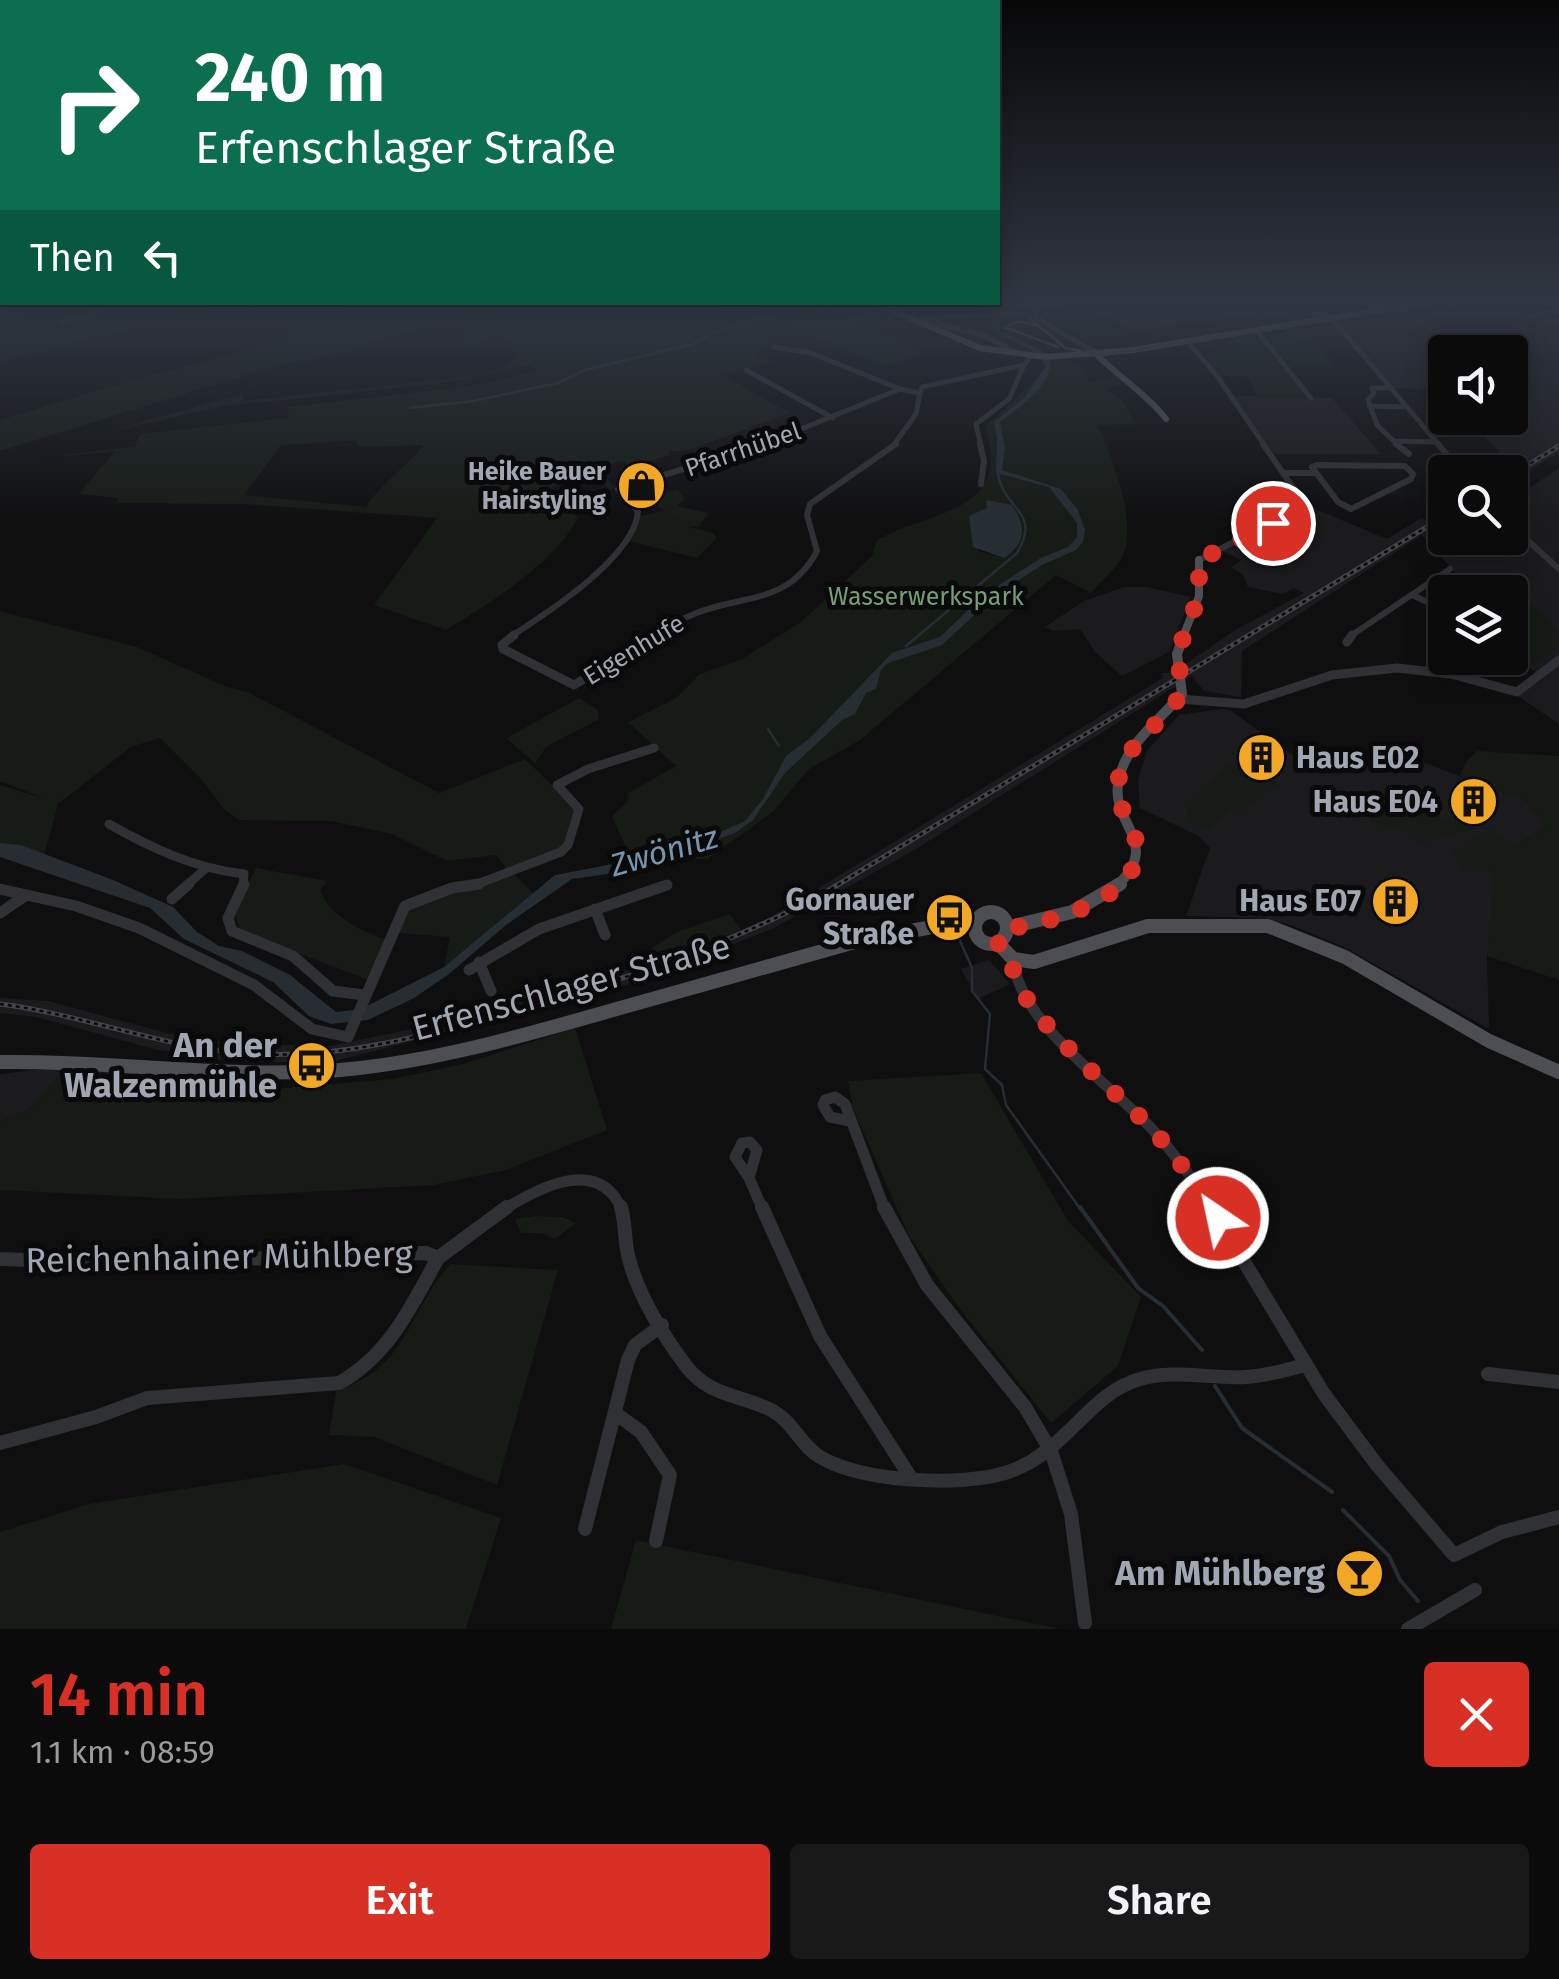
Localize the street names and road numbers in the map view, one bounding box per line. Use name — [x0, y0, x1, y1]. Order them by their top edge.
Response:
street label: Pfarrhübel — [681, 416, 805, 484]
street label: Eigenhufe — [578, 608, 690, 692]
street label: Erfenschlager Straße — [407, 924, 735, 1050]
street label: Reichenhainer Mühlberg — [25, 1233, 414, 1281]

